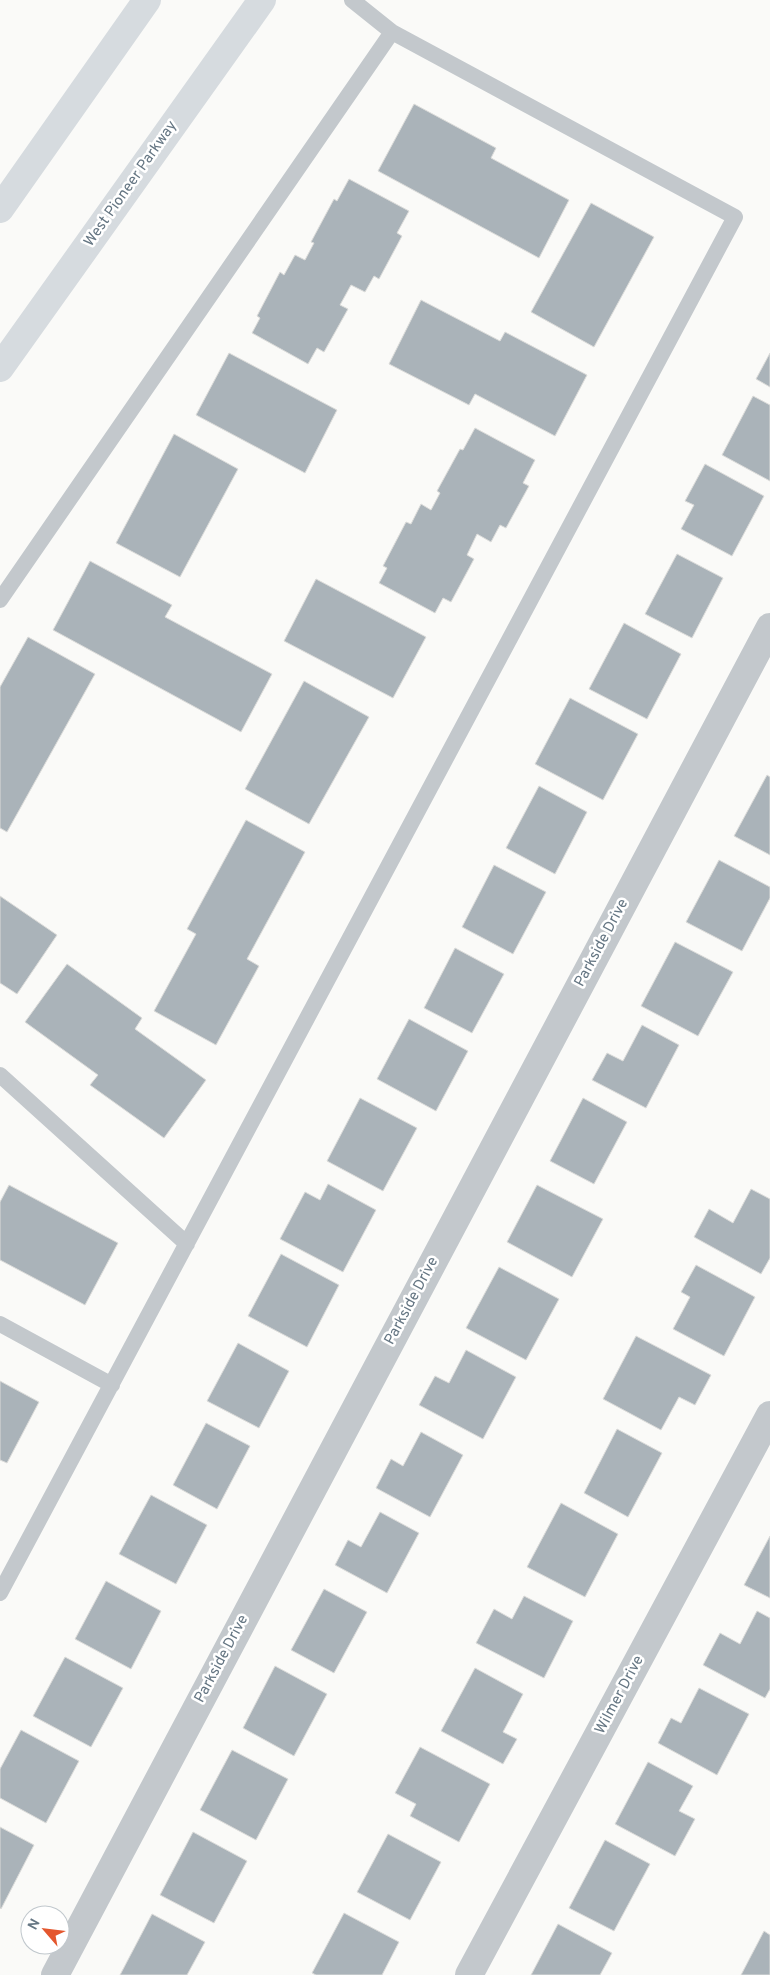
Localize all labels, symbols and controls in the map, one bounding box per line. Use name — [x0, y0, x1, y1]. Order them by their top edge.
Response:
street label: West Pioneer Parkway — [80, 117, 182, 251]
street label: Parkside Drive — [571, 896, 633, 990]
street label: Parkside Drive — [381, 1254, 443, 1348]
street label: Parkside Drive — [191, 1612, 253, 1706]
street label: Wilmer Drive — [591, 1652, 649, 1738]
north arrow — [20, 1905, 70, 1955]
text: N — [25, 1916, 45, 1933]

